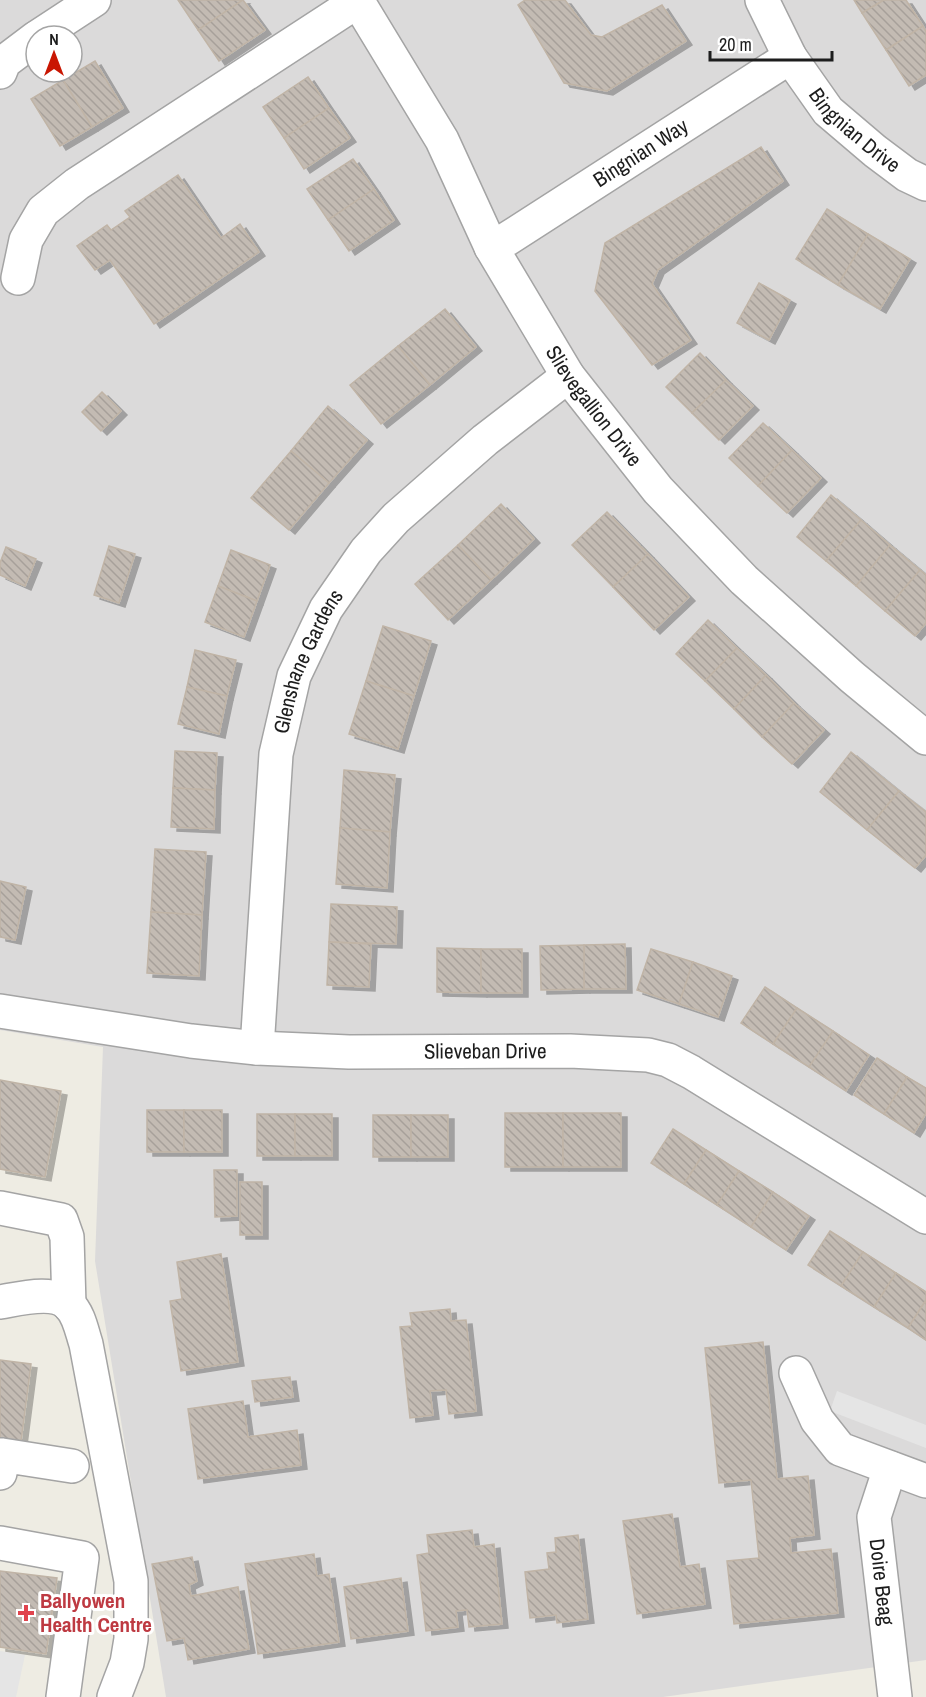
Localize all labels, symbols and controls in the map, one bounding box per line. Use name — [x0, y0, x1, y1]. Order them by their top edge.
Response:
north arrow — [24, 24, 84, 84]
scale bar — [710, 24, 832, 62]
text: N — [49, 28, 59, 50]
text: 20 m — [719, 32, 752, 57]
street label: Bingnian Drive — [802, 82, 907, 179]
street label: Bingnian Way — [587, 111, 694, 194]
street label: Slievegallion Drive — [539, 340, 649, 472]
street label: Glenshane Gardens — [266, 583, 350, 736]
street label: Slieveban Drive — [424, 1036, 547, 1066]
street label: Doire Beag — [863, 1537, 902, 1627]
place label: Ballyowen Health Centre — [40, 1586, 152, 1639]
marker: Ballyowen Health Centre — [17, 1604, 35, 1622]

